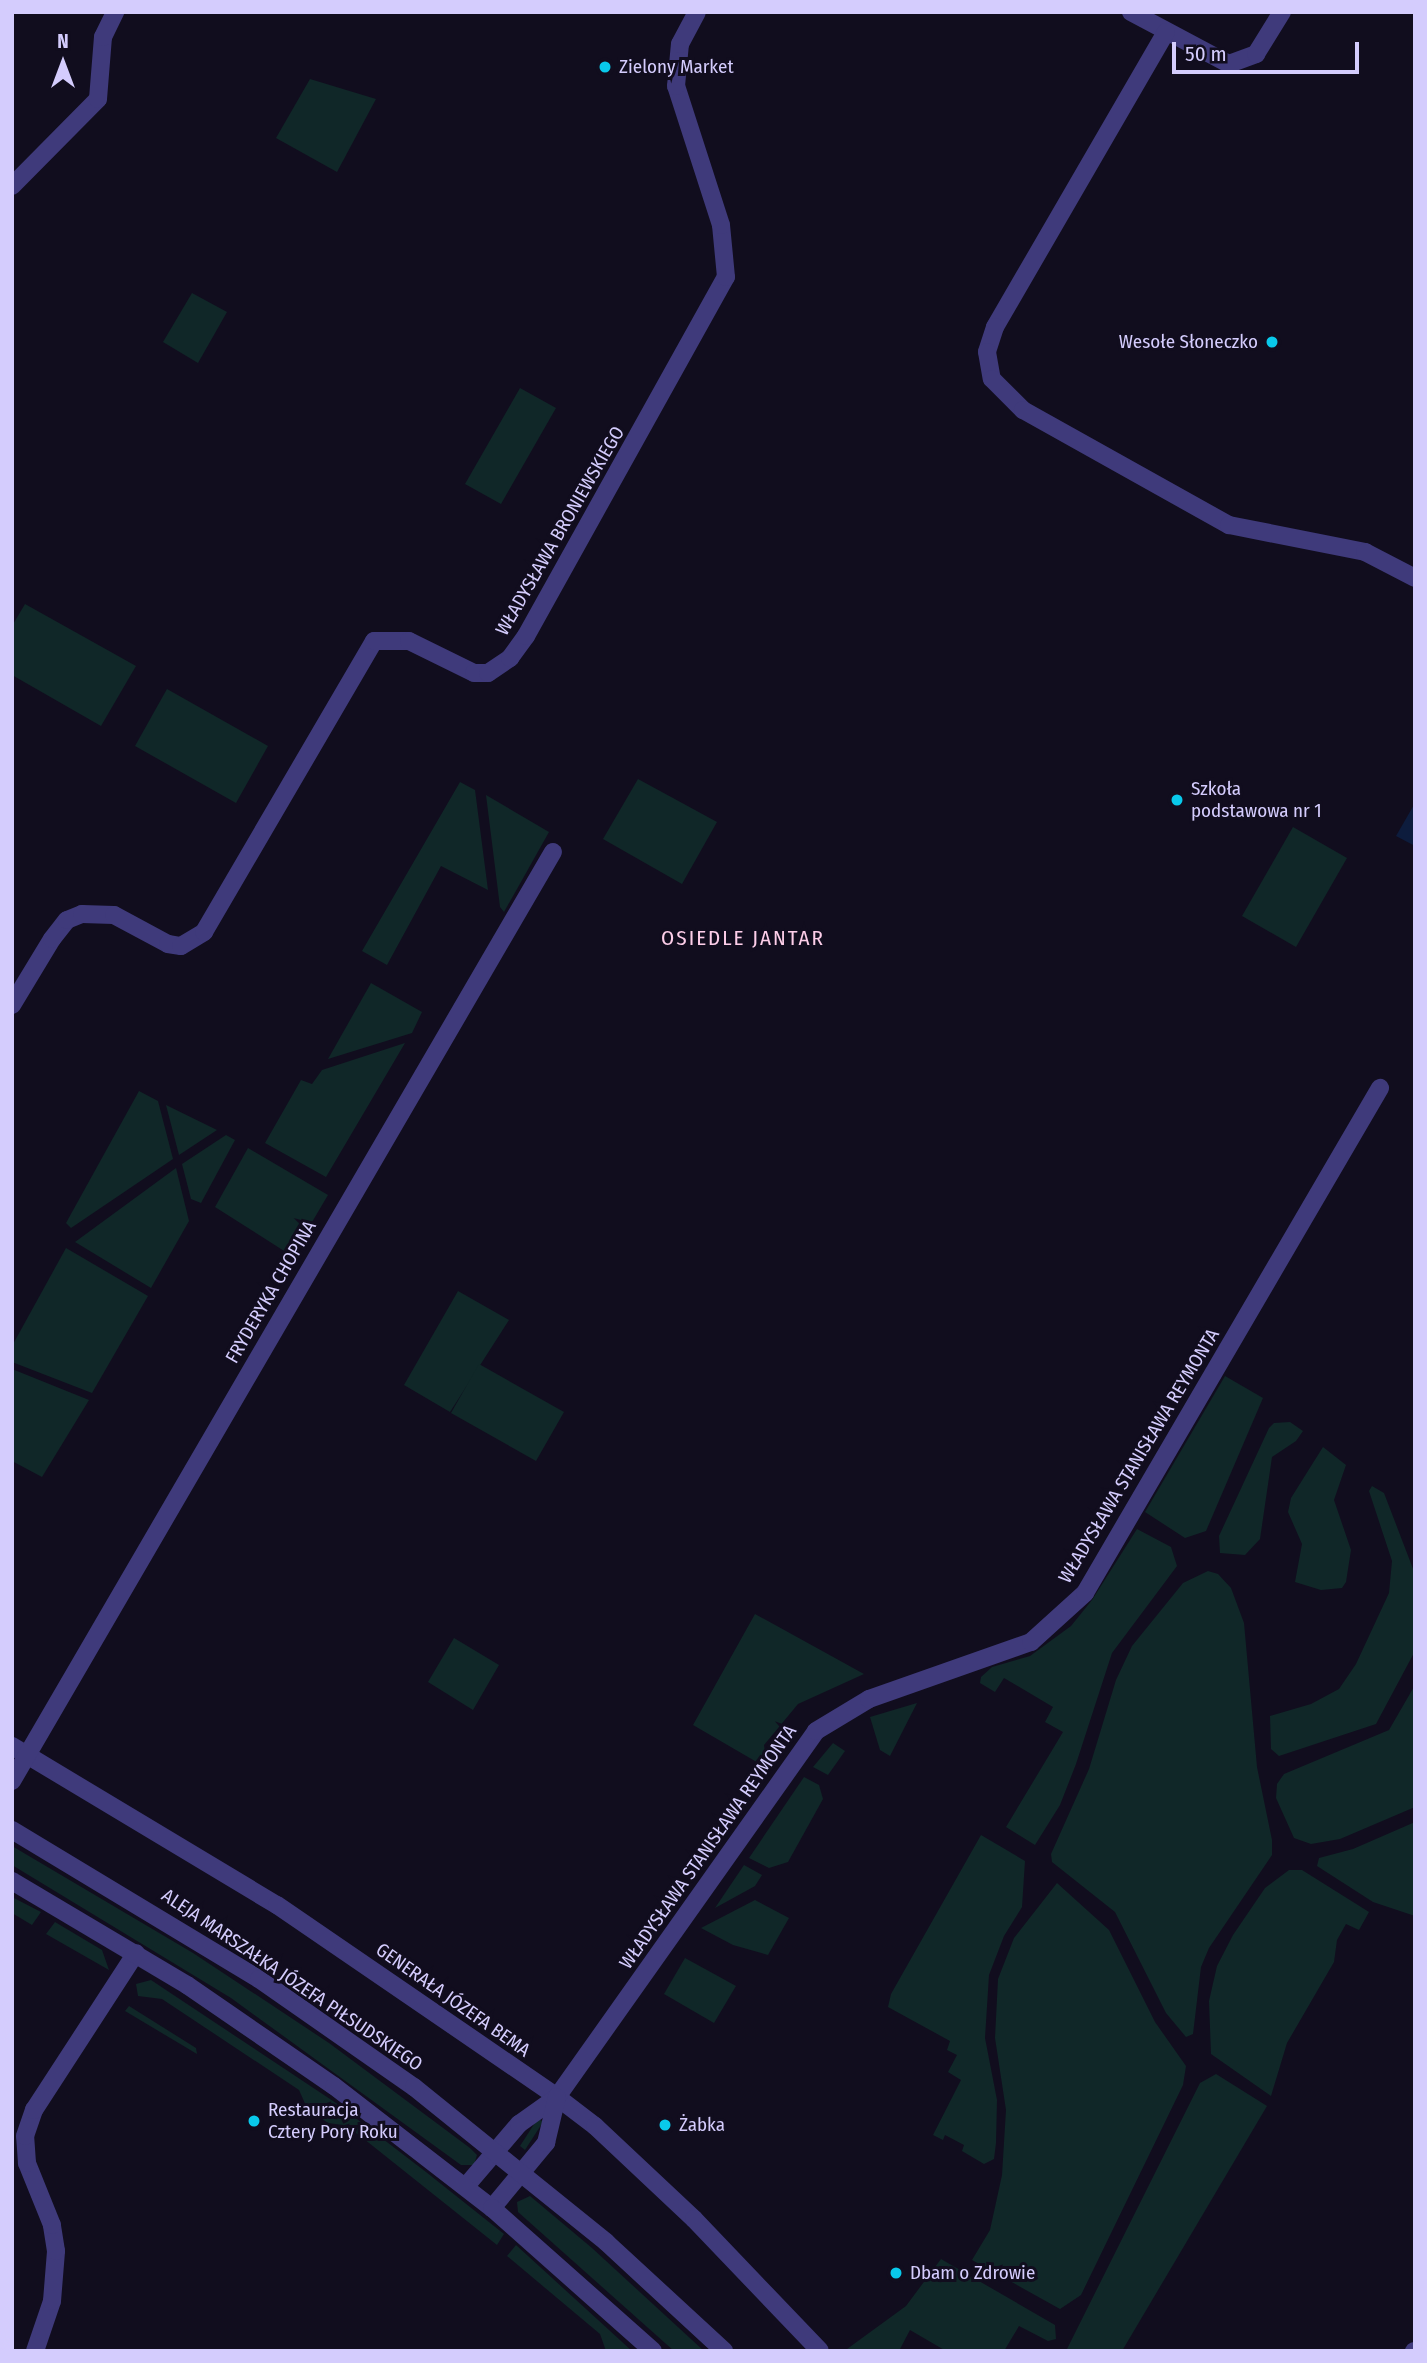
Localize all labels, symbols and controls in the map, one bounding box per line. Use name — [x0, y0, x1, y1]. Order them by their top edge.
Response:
north arrow — [28, 28, 98, 98]
scale bar — [1175, 28, 1362, 72]
text: N — [57, 30, 69, 53]
text: 50 m — [1185, 41, 1227, 67]
place label: Zielony Market — [619, 56, 734, 78]
marker: Zielony Market — [597, 59, 613, 75]
place label: Wesołe Słoneczko — [1119, 331, 1258, 353]
marker: Wesołe Słoneczko — [1264, 334, 1280, 350]
street label: WŁADYSŁAWA BRONIEWSKIEGO — [491, 423, 629, 639]
place label: Szkoła podstawowa nr 1 — [1191, 778, 1322, 822]
marker: Szkoła podstawowa nr 1 — [1169, 792, 1185, 808]
district label: OSIEDLE JANTAR — [663, 925, 823, 951]
street label: FRYDERYKA CHOPINA — [221, 1217, 321, 1367]
street label: WŁADYSŁAWA STANISŁAWA REYMONTA — [1054, 1325, 1224, 1587]
street label: WŁADYSŁAWA STANISŁAWA REYMONTA — [615, 1721, 801, 1973]
street label: ALEJA MARSZAŁKA JÓZEFA PIŁSUDSKIEGO — [157, 1884, 427, 2076]
street label: GENERAŁA JÓZEFA BEMA — [372, 1938, 534, 2062]
place label: Restauracja Cztery Pory Roku — [268, 2099, 398, 2143]
marker: Restauracja Cztery Pory Roku — [246, 2113, 262, 2129]
place label: Żabka — [679, 2114, 725, 2136]
marker: Żabka — [657, 2117, 673, 2133]
place label: Dbam o Zdrowie — [910, 2262, 1035, 2284]
marker: Dbam o Zdrowie — [888, 2265, 904, 2281]

